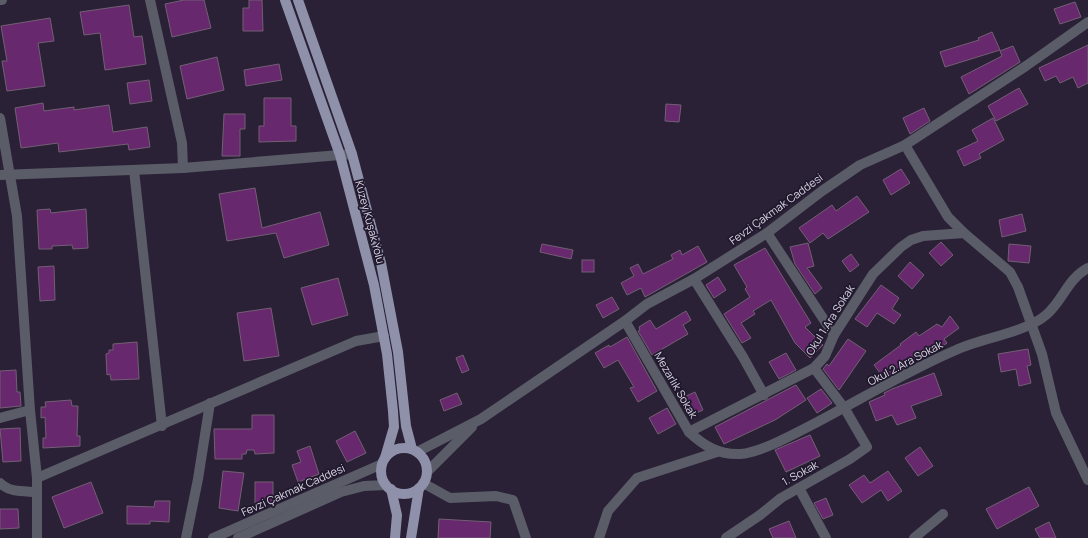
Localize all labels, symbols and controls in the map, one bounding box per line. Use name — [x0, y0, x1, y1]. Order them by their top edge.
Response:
street label: Fevzi Çakmak Caddesi — [726, 170, 825, 248]
street label: Kuzey Kuşak Yolu — [352, 179, 389, 265]
street label: Okul 1.Ara Sokak — [802, 281, 858, 358]
street label: Okul 2.Ara Sokak — [865, 336, 945, 389]
street label: Mezarlık Sokak — [651, 349, 702, 421]
street label: 1. Sokak — [779, 456, 821, 489]
street label: Fevzi Çakmak Caddesi — [239, 460, 347, 519]

